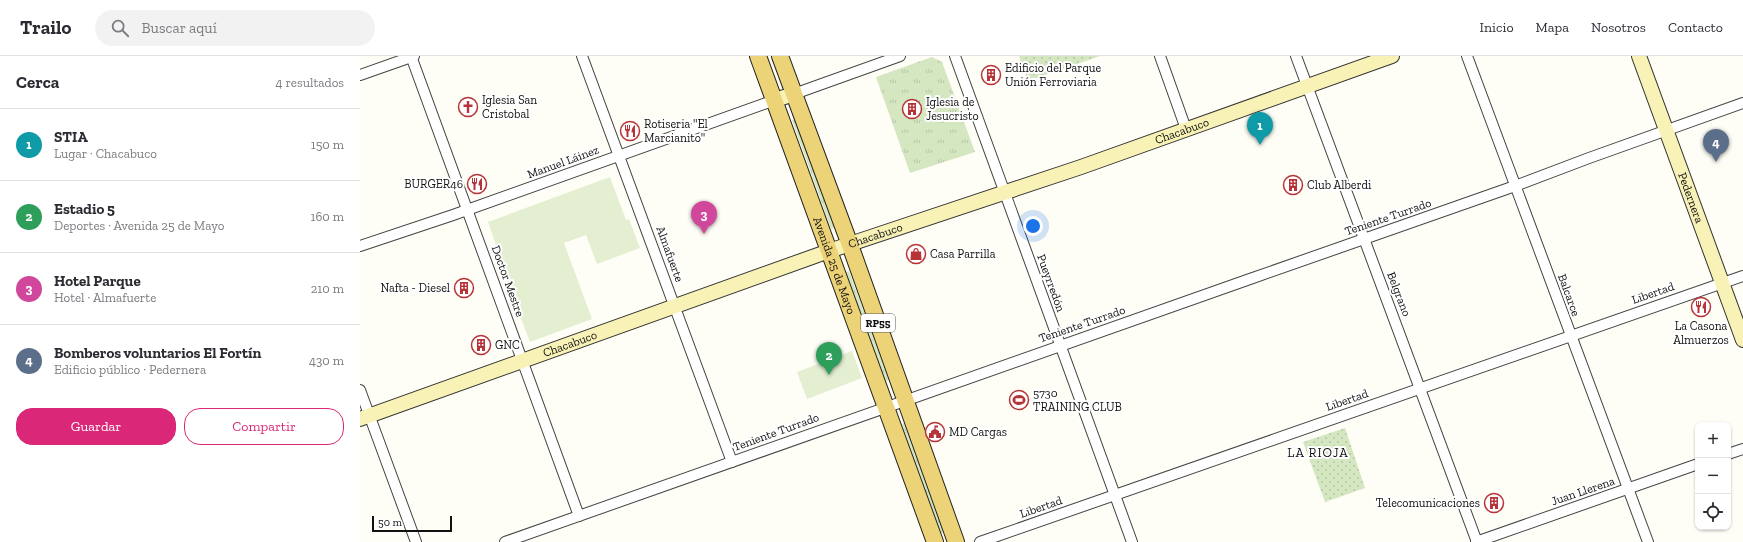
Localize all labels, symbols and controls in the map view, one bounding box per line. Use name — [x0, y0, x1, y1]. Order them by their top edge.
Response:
search box — [95, 10, 375, 46]
text: Trailo — [20, 16, 71, 39]
icon: search — [109, 17, 131, 39]
text: Buscar aquí — [141, 19, 217, 37]
text: Inicio — [1480, 19, 1514, 36]
text: Mapa — [1536, 19, 1569, 36]
text: Nosotros — [1591, 19, 1646, 36]
text: Contacto — [1668, 19, 1723, 36]
place label: Edificio del Parque Unión Ferroviaria — [1005, 61, 1102, 89]
building icon: Edificio del Parque Unión Ferroviaria — [980, 64, 1002, 86]
text: Cerca — [16, 72, 59, 92]
text: 4 resultados — [275, 75, 344, 90]
place label: Iglesia San Cristobal — [482, 93, 537, 121]
place label: Iglesia de Jesucristo — [926, 95, 979, 123]
church icon: Iglesia San Cristobal — [457, 96, 479, 118]
building icon: Iglesia de Jesucristo — [901, 98, 923, 120]
pin: 1 — [1247, 112, 1273, 145]
street label: Chacabuco — [1153, 115, 1211, 147]
place label: Rotiseria "El Marcianito" — [644, 117, 708, 145]
restaurant icon: Rotiseria "El Marcianito" — [619, 120, 641, 142]
text: STIA — [54, 128, 88, 146]
pin: 4 — [1703, 129, 1729, 162]
text: 1 — [26, 137, 32, 152]
text: 150 m — [311, 137, 344, 152]
street label: Manuel Láinez — [525, 142, 601, 181]
text: Lugar · Chacabuco — [54, 146, 157, 161]
street label: Pedernera — [1675, 171, 1707, 225]
restaurant icon: BURGER46 — [466, 173, 488, 195]
building icon: Club Alberdi — [1282, 174, 1304, 196]
place label: BURGER46 — [404, 177, 463, 191]
place label: Club Alberdi — [1307, 178, 1372, 192]
street label: Teniente Turrado — [1343, 196, 1433, 238]
text: Estadio 5 — [54, 200, 115, 218]
pin: 3 — [691, 201, 717, 234]
text: 2 — [26, 209, 32, 224]
text: 160 m — [310, 209, 344, 224]
street label: Avenida 25 de Mayo — [810, 215, 858, 316]
your location — [1023, 216, 1043, 236]
text: Deportes · Avenida 25 de Mayo — [54, 218, 224, 233]
street label: Chacabuco — [846, 220, 904, 251]
street label: Almafuerte — [653, 224, 687, 284]
shop icon: Casa Parrilla — [905, 243, 927, 265]
street label: Doctor Mestre — [489, 244, 527, 319]
place label: Casa Parrilla — [930, 247, 996, 261]
street label: Pueyrredón — [1034, 252, 1068, 314]
street label: Belgrano — [1384, 270, 1414, 318]
text: Hotel Parque — [54, 272, 141, 290]
street label: Balcarce — [1555, 272, 1583, 318]
building icon: Nafta - Diesel — [453, 277, 475, 299]
street label: Libertad — [1630, 279, 1676, 307]
text: 3 — [26, 281, 32, 296]
text: 210 m — [311, 281, 344, 296]
place label: Nafta - Diesel — [380, 281, 450, 295]
text: Hotel · Almafuerte — [54, 290, 156, 305]
restaurant icon: La Casona Almuerzos — [1690, 296, 1712, 318]
street label: Teniente Turrado — [1037, 303, 1127, 345]
road number: RP55 — [861, 314, 895, 332]
place label: La Casona Almuerzos — [1673, 319, 1729, 347]
street label: Chacabuco — [541, 328, 599, 360]
building icon: GNC — [470, 334, 492, 356]
place label: GNC — [495, 338, 520, 352]
pin: 2 — [816, 342, 842, 375]
text: Bomberos voluntarios El Fortín — [54, 344, 261, 362]
text: 4 — [25, 353, 33, 368]
text: 430 m — [309, 353, 344, 368]
text: Edificio público · Pedernera — [54, 362, 206, 377]
place label: 5730 TRAINING CLUB — [1033, 386, 1122, 414]
street label: Libertad — [1324, 386, 1370, 414]
sports icon: 5730 TRAINING CLUB — [1008, 389, 1030, 411]
button: Guardar — [16, 408, 176, 445]
button: Compartir — [184, 408, 344, 445]
street label: Teniente Turrado — [731, 410, 821, 454]
public building icon: MD Cargas — [924, 421, 946, 443]
map controls — [1695, 422, 1731, 530]
button: + — [1695, 422, 1731, 458]
place label: MD Cargas — [949, 425, 1007, 439]
district label: LA RIOJA — [1287, 445, 1349, 460]
button: − — [1695, 458, 1731, 494]
street label: Juan Llerena — [1549, 474, 1617, 508]
building icon: Telecomunicaciones — [1483, 492, 1505, 514]
street label: Libertad — [1018, 493, 1064, 521]
button: locate — [1695, 494, 1731, 530]
place label: Telecomunicaciones — [1376, 496, 1480, 510]
scale bar — [372, 514, 452, 533]
text: 50 m — [378, 516, 402, 529]

